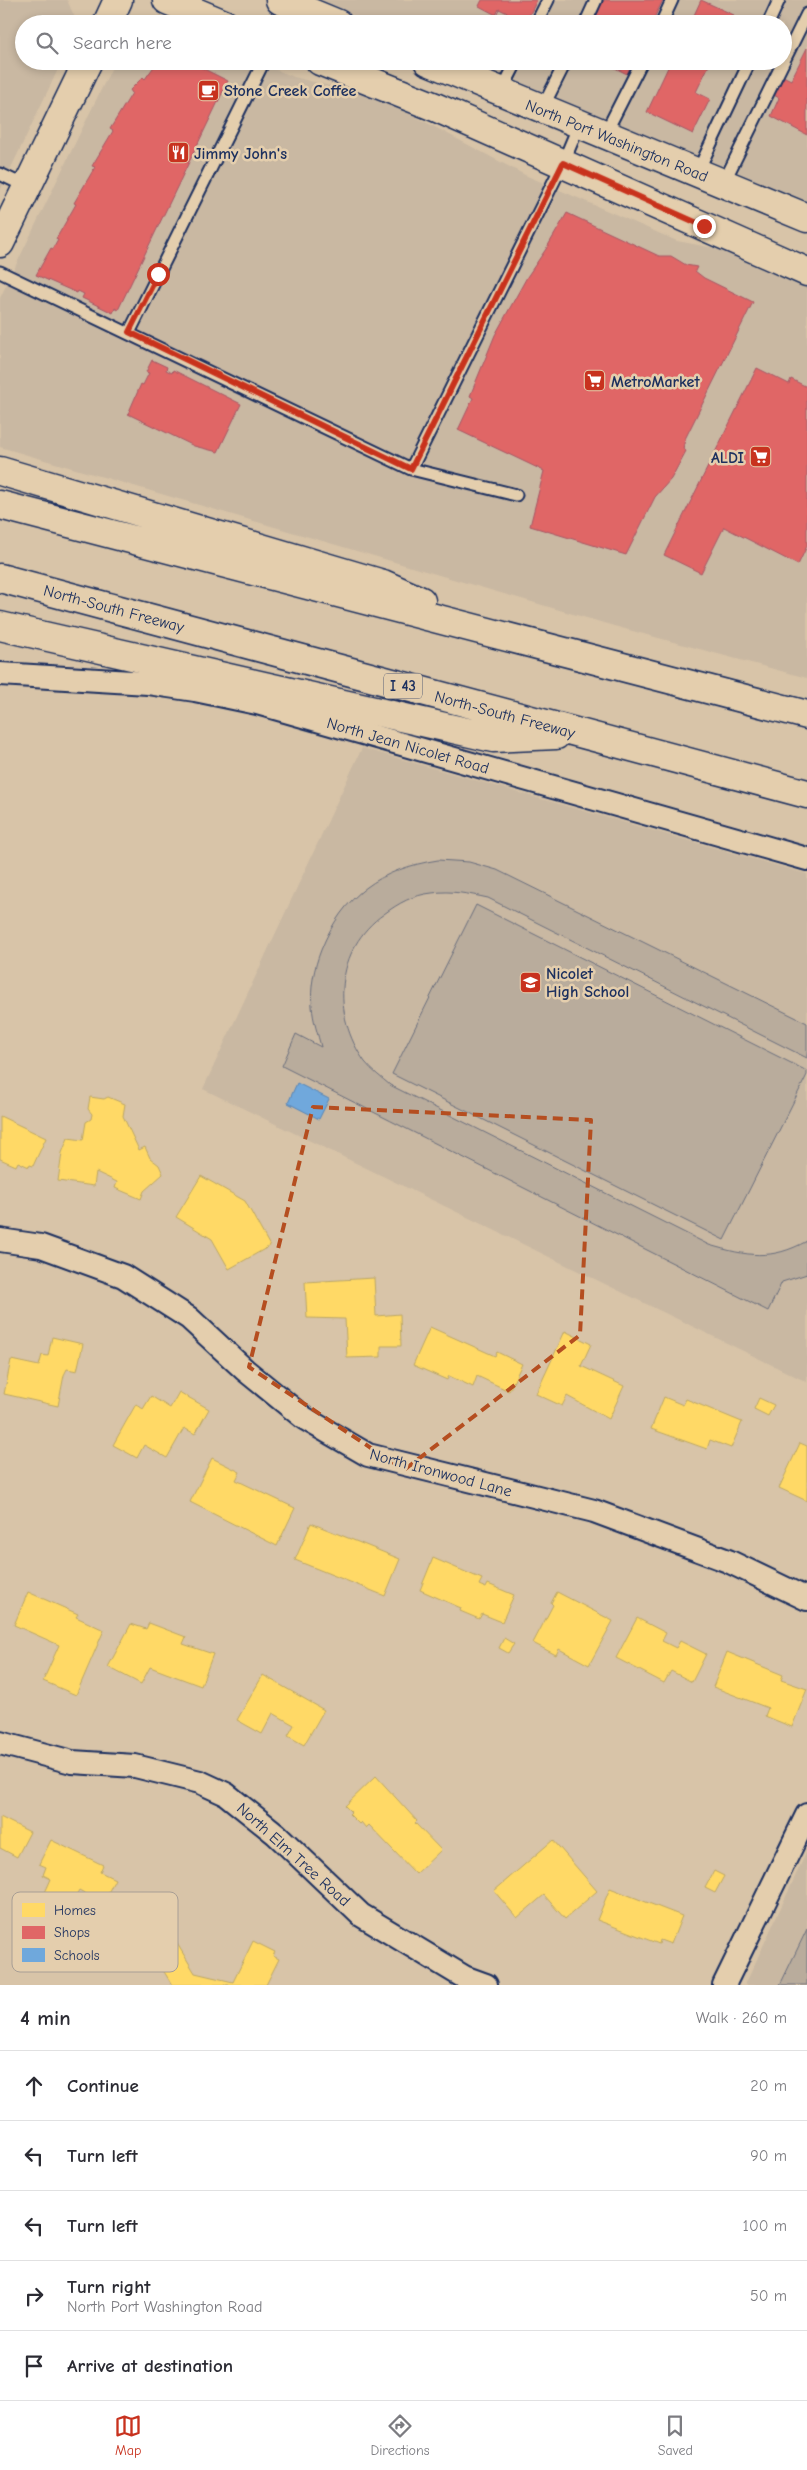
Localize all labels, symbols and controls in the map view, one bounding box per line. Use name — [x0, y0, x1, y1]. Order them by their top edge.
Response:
search box — [15, 15, 792, 70]
icon: search — [33, 29, 61, 57]
text: Search here — [73, 32, 172, 54]
cafe icon: Stone Creek Coffee — [196, 78, 220, 102]
place label: Stone Creek Coffee — [224, 82, 357, 100]
street label: North Port Washington Road — [523, 96, 711, 186]
restaurant icon: Jimmy John's — [166, 141, 190, 165]
place label: Jimmy John's — [194, 145, 287, 163]
route end — [693, 215, 716, 238]
route start — [147, 263, 170, 286]
supermarket icon: MetroMarket — [583, 369, 607, 393]
place label: MetroMarket — [611, 373, 700, 391]
supermarket icon: ALDI — [748, 445, 772, 469]
place label: ALDI — [711, 449, 744, 467]
street label: North-South Freeway — [41, 582, 187, 637]
road number: I 43 — [384, 674, 422, 698]
street label: North-South Freeway — [432, 688, 578, 743]
street label: North Jean Nicolet Road — [325, 714, 491, 778]
place label: Nicolet High School — [546, 965, 629, 1001]
school or university icon: Nicolet High School — [518, 970, 542, 994]
street label: North Ironwood Lane — [368, 1445, 514, 1501]
street label: North Elm Tree Road — [233, 1799, 354, 1910]
legend — [12, 1892, 178, 1972]
text: Homes — [54, 1902, 96, 1919]
text: Shops — [54, 1924, 90, 1941]
text: Schools — [54, 1947, 100, 1964]
text: 4 min — [20, 2006, 71, 2030]
text: Walk · 260 m — [696, 2009, 787, 2027]
icon: ahead — [20, 2072, 48, 2100]
text: Continue — [67, 2075, 139, 2097]
text: 20 m — [750, 2077, 787, 2095]
icon: left — [20, 2142, 48, 2170]
text: Turn left — [67, 2145, 138, 2167]
text: 90 m — [750, 2147, 787, 2165]
icon: left — [20, 2212, 48, 2240]
text: Turn left — [67, 2215, 138, 2237]
text: 100 m — [743, 2217, 787, 2235]
text: Turn right — [67, 2276, 151, 2298]
icon: right — [20, 2282, 48, 2310]
text: 50 m — [750, 2287, 787, 2305]
text: North Port Washington Road — [67, 2298, 262, 2316]
icon: arrive — [20, 2352, 48, 2380]
text: Arrive at destination — [67, 2355, 233, 2377]
tab: Map — [114, 2412, 142, 2459]
tab: Directions — [370, 2412, 430, 2459]
tab: Saved — [658, 2412, 693, 2459]

